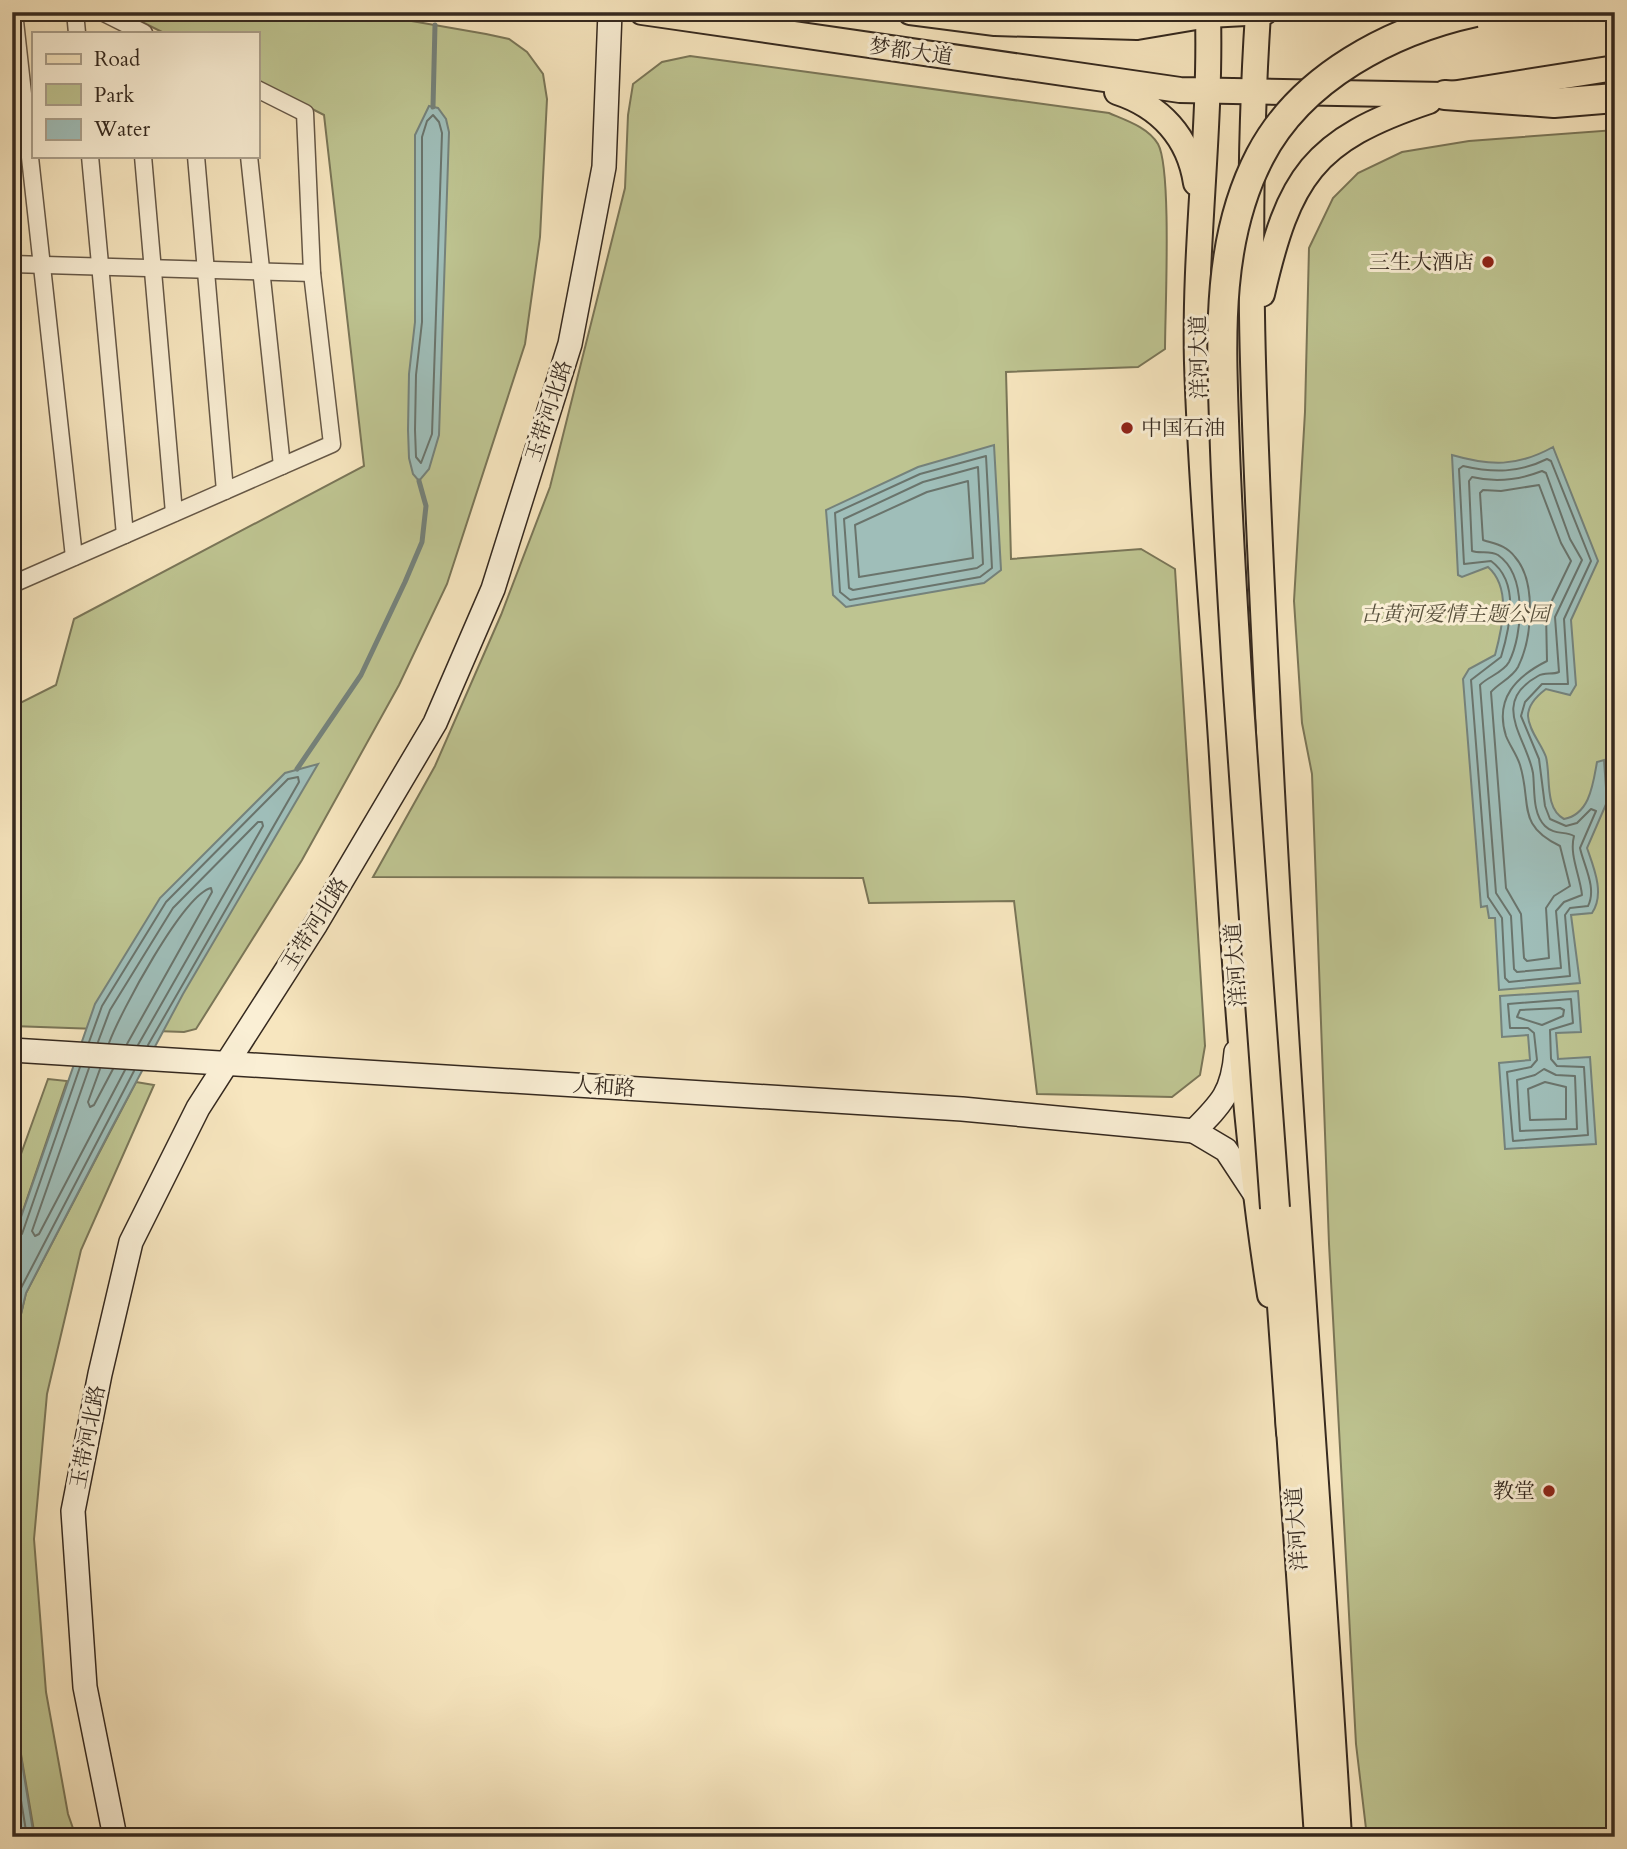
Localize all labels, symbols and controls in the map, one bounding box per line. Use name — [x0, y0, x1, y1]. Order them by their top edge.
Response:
legend — [32, 32, 259, 158]
street label: 梦都大道 — [867, 32, 955, 72]
text: Road — [94, 45, 140, 74]
text: Park — [94, 81, 135, 110]
text: Water — [93, 115, 150, 144]
place label: 三生大酒店 — [1369, 248, 1474, 277]
marker: 三生大酒店 — [1480, 254, 1496, 270]
street label: 洋河大道 — [1184, 315, 1214, 399]
street label: 玉带河北路 — [519, 357, 579, 465]
place label: 中国石油 — [1141, 414, 1225, 443]
marker: 中国石油 — [1119, 420, 1135, 436]
park label: 古黄河爱情主题公园 — [1361, 600, 1552, 629]
street label: 玉带河北路 — [275, 872, 355, 976]
street label: 洋河大道 — [1219, 922, 1253, 1008]
street label: 人和路 — [572, 1070, 636, 1104]
street label: 玉带河北路 — [64, 1383, 112, 1491]
place label: 教堂 — [1493, 1477, 1535, 1506]
marker: 教堂 — [1541, 1483, 1557, 1499]
street label: 洋河大道 — [1280, 1486, 1314, 1572]

